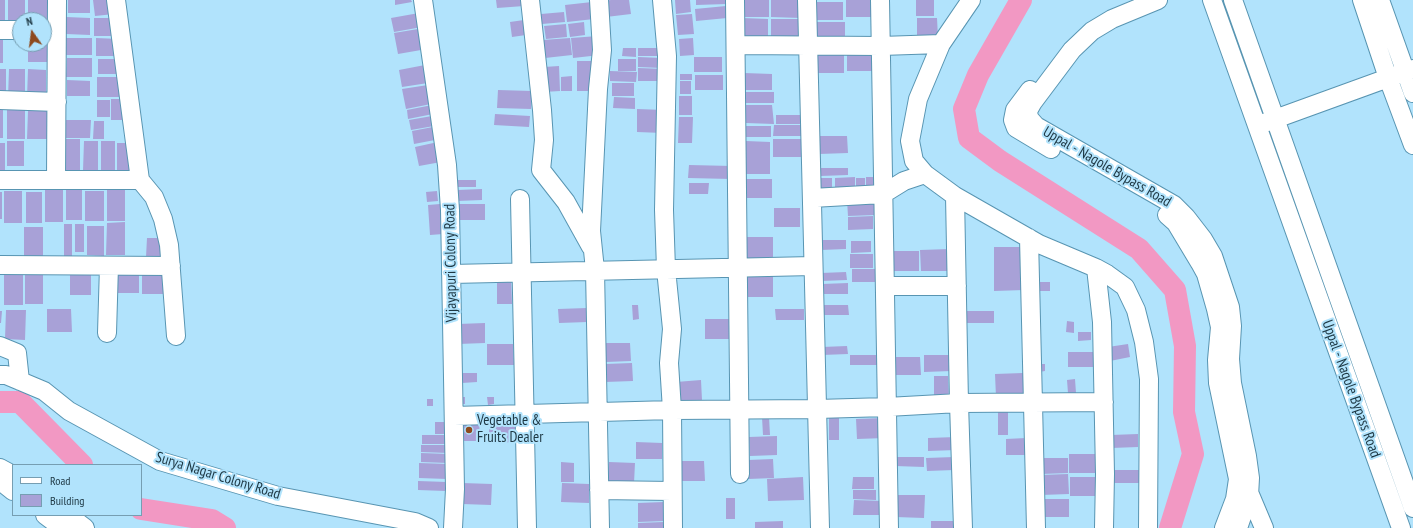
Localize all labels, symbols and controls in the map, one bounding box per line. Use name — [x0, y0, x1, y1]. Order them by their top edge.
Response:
north arrow — [12, 12, 52, 52]
text: N — [25, 14, 34, 29]
street label: Uppal - Nagole Bypass Road — [1040, 123, 1174, 211]
street label: Vijayapuri Colony Road — [441, 204, 461, 322]
street label: Uppal - Nagole Bypass Road — [1318, 318, 1384, 460]
place label: Vegetable & Fruits Dealer — [477, 412, 543, 447]
marker: Vegetable & Fruits Dealer — [464, 425, 474, 435]
street label: Surya Nagar Colony Road — [153, 448, 283, 504]
legend — [12, 464, 142, 516]
text: Road — [50, 473, 70, 488]
text: Building — [50, 493, 85, 508]

